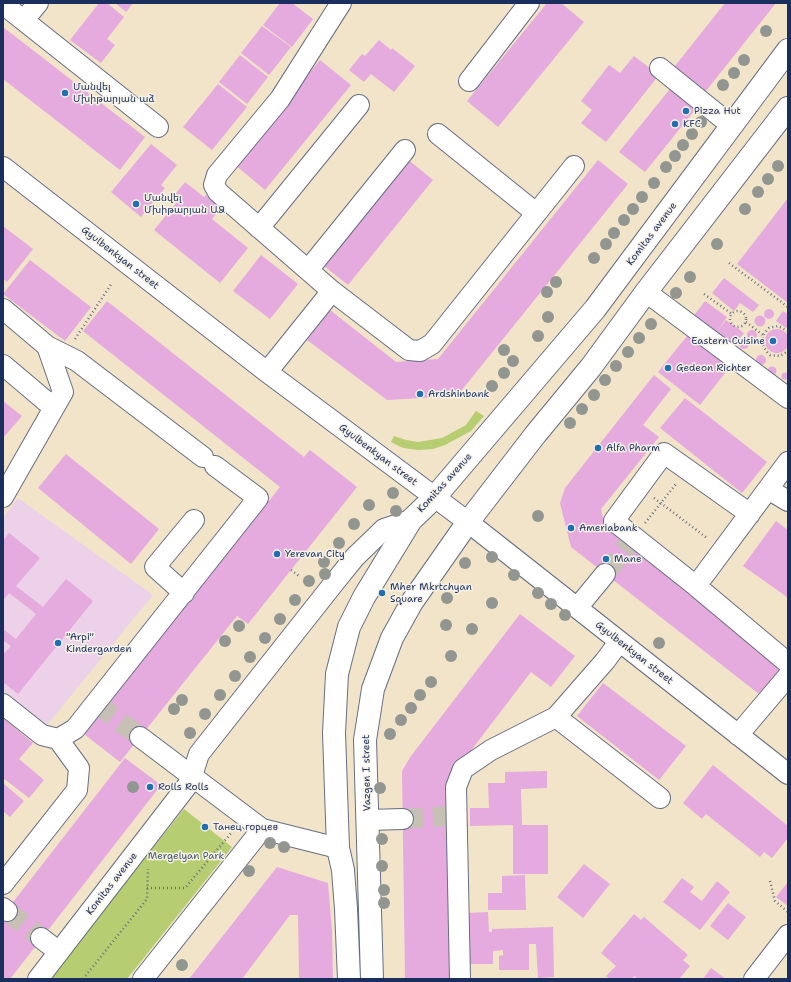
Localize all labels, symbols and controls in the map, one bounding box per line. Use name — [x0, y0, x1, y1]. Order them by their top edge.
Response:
place label: Մանվել Մխիթարյան աձ — [73, 81, 154, 104]
marker: Մանվել Մխիթարյան աձ — [60, 88, 70, 98]
place label: Pizza Hut — [694, 105, 741, 117]
marker: Pizza Hut — [681, 106, 691, 116]
place label: KFC — [683, 118, 701, 130]
marker: KFC — [670, 119, 680, 129]
place label: Մանվել Մխիթարյան ԱՁ — [144, 192, 225, 216]
marker: Մանվել Մխիթարյան ԱՁ — [131, 199, 141, 209]
street label: Komitas avenue — [624, 200, 680, 268]
street label: Gyulbenkyan street — [79, 224, 161, 292]
place label: Eastern Cuisine — [691, 335, 765, 347]
marker: Eastern Cuisine — [768, 336, 778, 346]
place label: Gedeon Richter — [676, 362, 751, 374]
marker: Gedeon Richter — [663, 363, 673, 373]
place label: Ardshinbank — [428, 388, 489, 400]
marker: Ardshinbank — [415, 389, 425, 399]
street label: Gyulbenkyan street — [336, 422, 420, 488]
place label: Alfa Pharm — [606, 442, 660, 454]
marker: Alfa Pharm — [593, 443, 603, 453]
street label: Komitas avenue — [415, 451, 475, 515]
place label: Ameriabank — [579, 522, 637, 534]
marker: Ameriabank — [566, 523, 576, 533]
place label: Yerevan City — [285, 548, 345, 560]
marker: Yerevan City — [272, 549, 282, 559]
place label: Mane — [614, 553, 642, 565]
marker: Mane — [601, 554, 611, 564]
place label: Mher Mkrtchyan Square — [390, 581, 472, 604]
marker: Mher Mkrtchyan Square — [377, 588, 387, 598]
street label: Gyulbenkyan street — [593, 619, 675, 687]
place label: "Arpi" Kindergarden — [66, 631, 132, 654]
marker: "Arpi" Kindergarden — [53, 638, 63, 648]
street label: Vazgen I street — [360, 735, 374, 811]
place label: Rolls Rolls — [158, 781, 209, 793]
marker: Rolls Rolls — [145, 782, 155, 792]
place label: Танец горцев — [213, 821, 278, 833]
marker: Танец горцев — [200, 822, 210, 832]
street label: Komitas avenue — [84, 850, 140, 918]
park label: Mergelyan Park — [148, 850, 224, 862]

